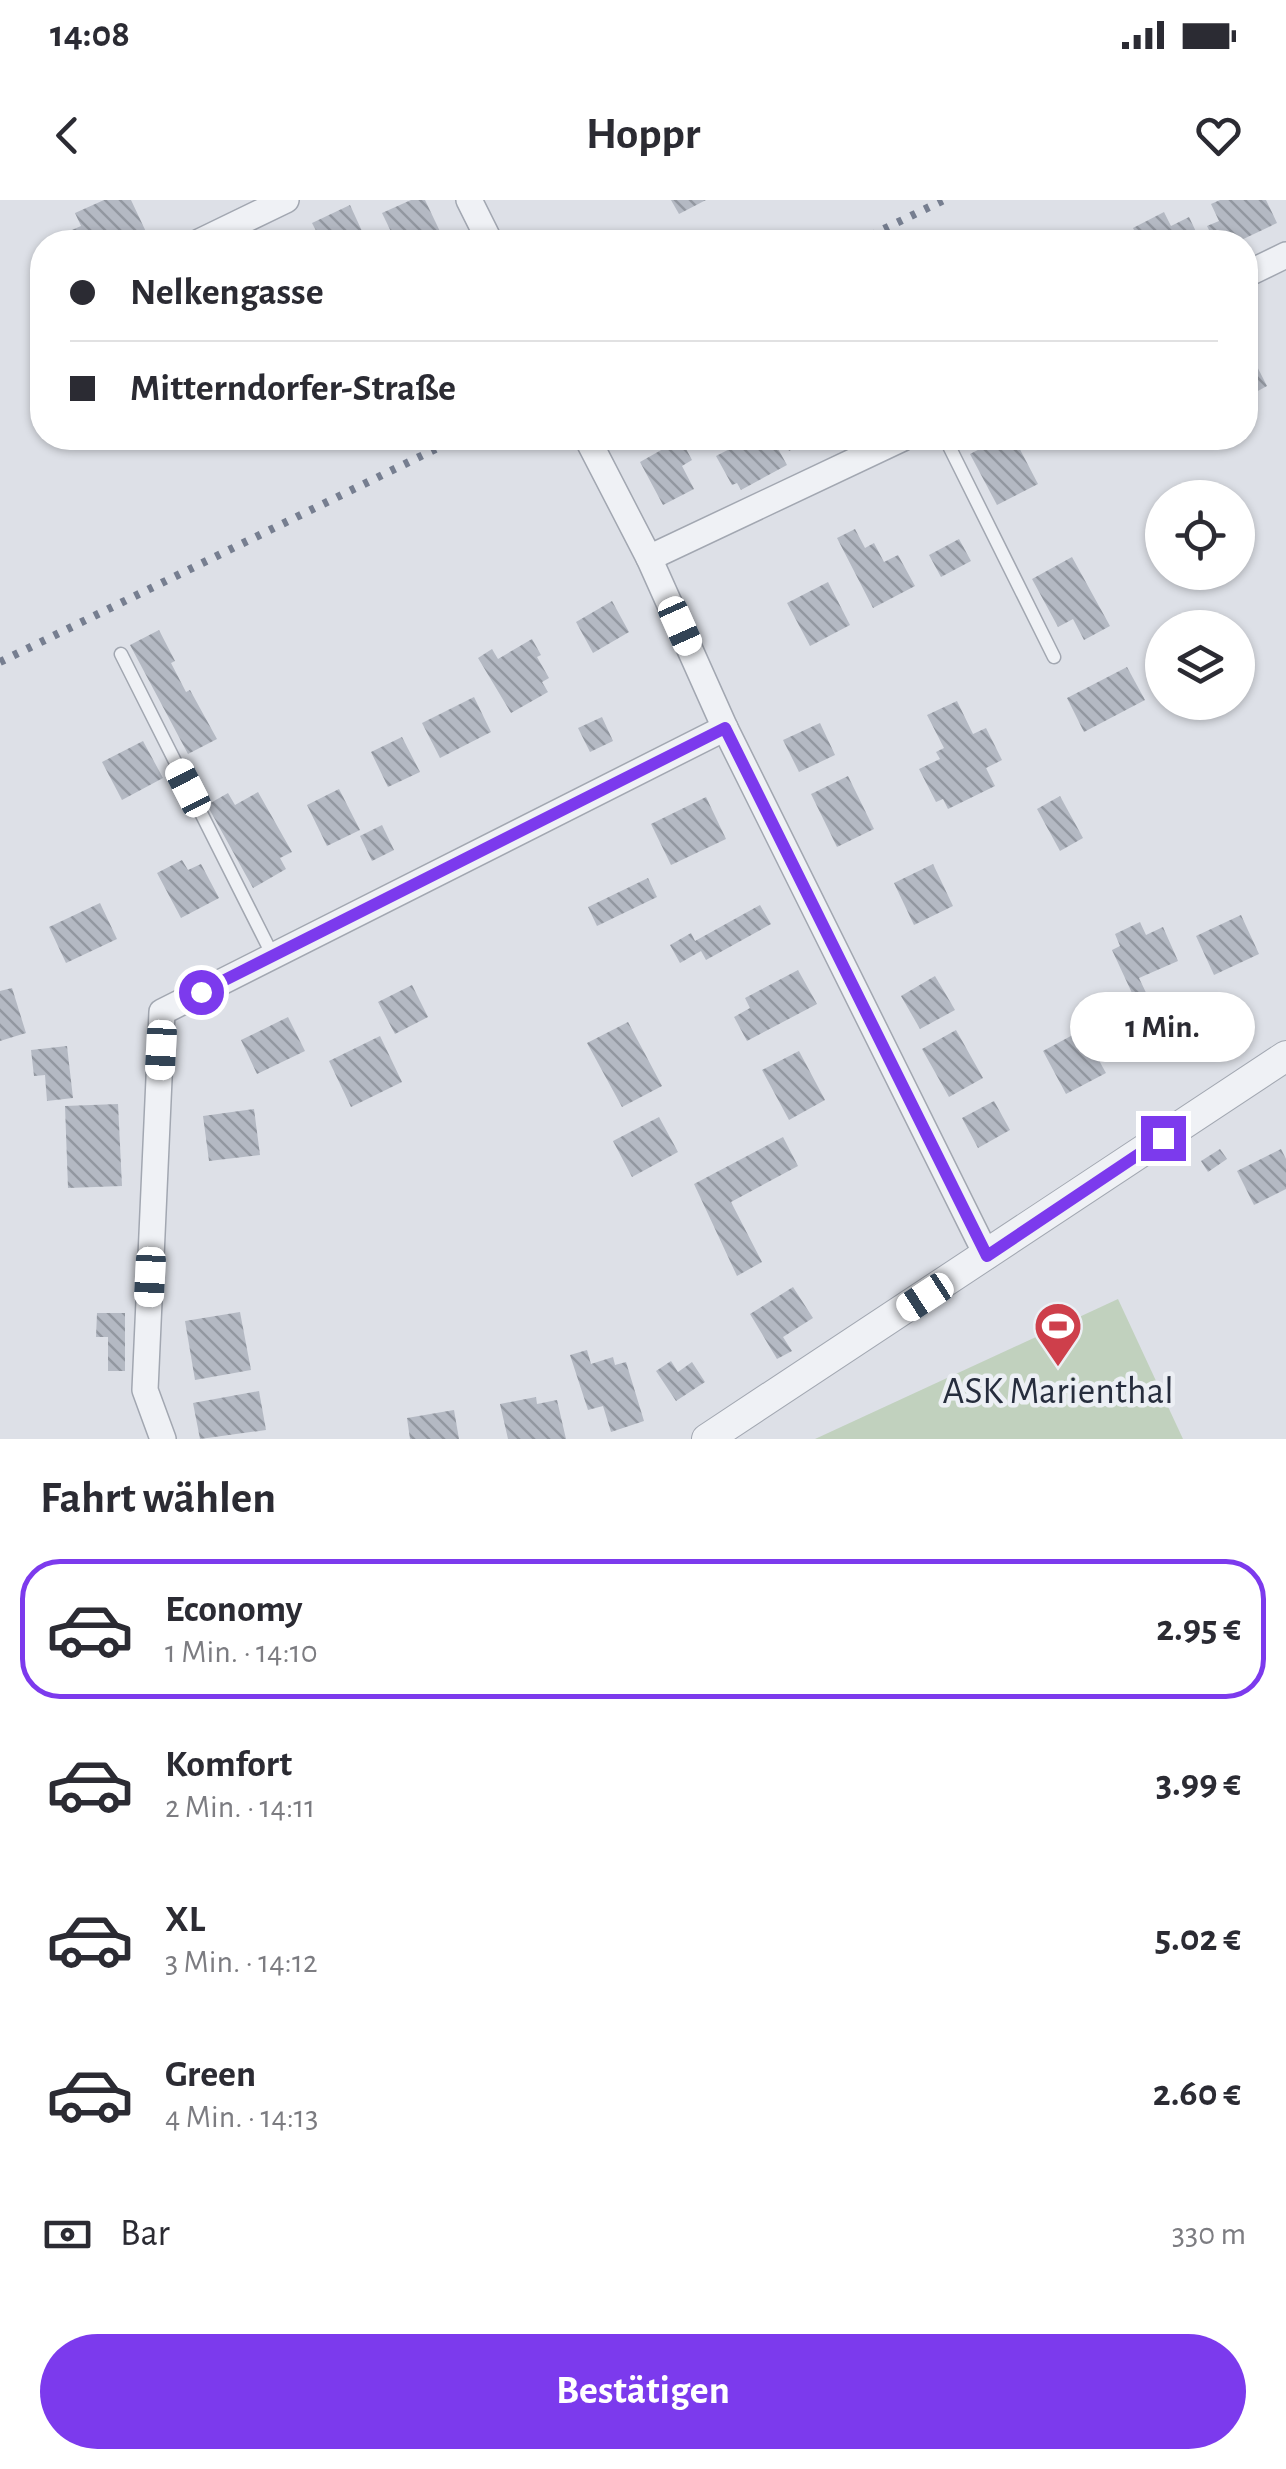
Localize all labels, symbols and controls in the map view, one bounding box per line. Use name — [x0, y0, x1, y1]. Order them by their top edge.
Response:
text: 14:08 — [50, 16, 130, 54]
icon: back — [40, 108, 95, 163]
icon: heart — [1191, 108, 1246, 163]
text: Hoppr — [586, 112, 700, 157]
text: Nelkengasse — [130, 274, 324, 312]
text: Mitterndorfer-Straße — [130, 370, 456, 408]
map controls — [1145, 480, 1255, 720]
button: locate — [1145, 480, 1255, 590]
car — [654, 592, 706, 660]
button: layers — [1145, 610, 1255, 720]
car — [161, 754, 215, 822]
route start — [179, 970, 224, 1015]
callout: 1 Min. — [1070, 993, 1256, 1063]
text: 1 Min. — [1125, 1011, 1200, 1043]
car — [144, 1019, 178, 1081]
route end — [1141, 1116, 1186, 1161]
car — [133, 1246, 167, 1308]
car — [892, 1268, 958, 1326]
sports icon: ASK Marienthal — [1032, 1300, 1084, 1368]
place label: ASK Marienthal — [942, 1373, 1174, 1411]
text: Fahrt wählen — [40, 1476, 276, 1521]
icon: car — [45, 1584, 135, 1674]
text: Economy — [165, 1591, 303, 1629]
text: 2.95 € — [1156, 1610, 1241, 1648]
text: 1 Min. · 14:10 — [165, 1636, 318, 1668]
icon: car — [45, 1739, 135, 1829]
text: Komfort — [165, 1746, 292, 1784]
text: 3.99 € — [1156, 1765, 1241, 1803]
text: 2 Min. · 14:11 — [165, 1791, 315, 1823]
icon: car — [45, 1894, 135, 1984]
text: XL — [165, 1901, 205, 1939]
text: 5.02 € — [1155, 1920, 1241, 1958]
text: 3 Min. · 14:12 — [165, 1946, 317, 1978]
icon: car — [45, 2049, 135, 2139]
text: Green — [165, 2056, 256, 2094]
text: 2.60 € — [1153, 2075, 1241, 2113]
text: 4 Min. · 14:13 — [165, 2101, 318, 2133]
icon: cash — [40, 2207, 95, 2262]
text: Bar — [120, 2215, 170, 2253]
text: 330 m — [1172, 2218, 1246, 2250]
button: Bestätigen — [40, 2334, 1246, 2449]

